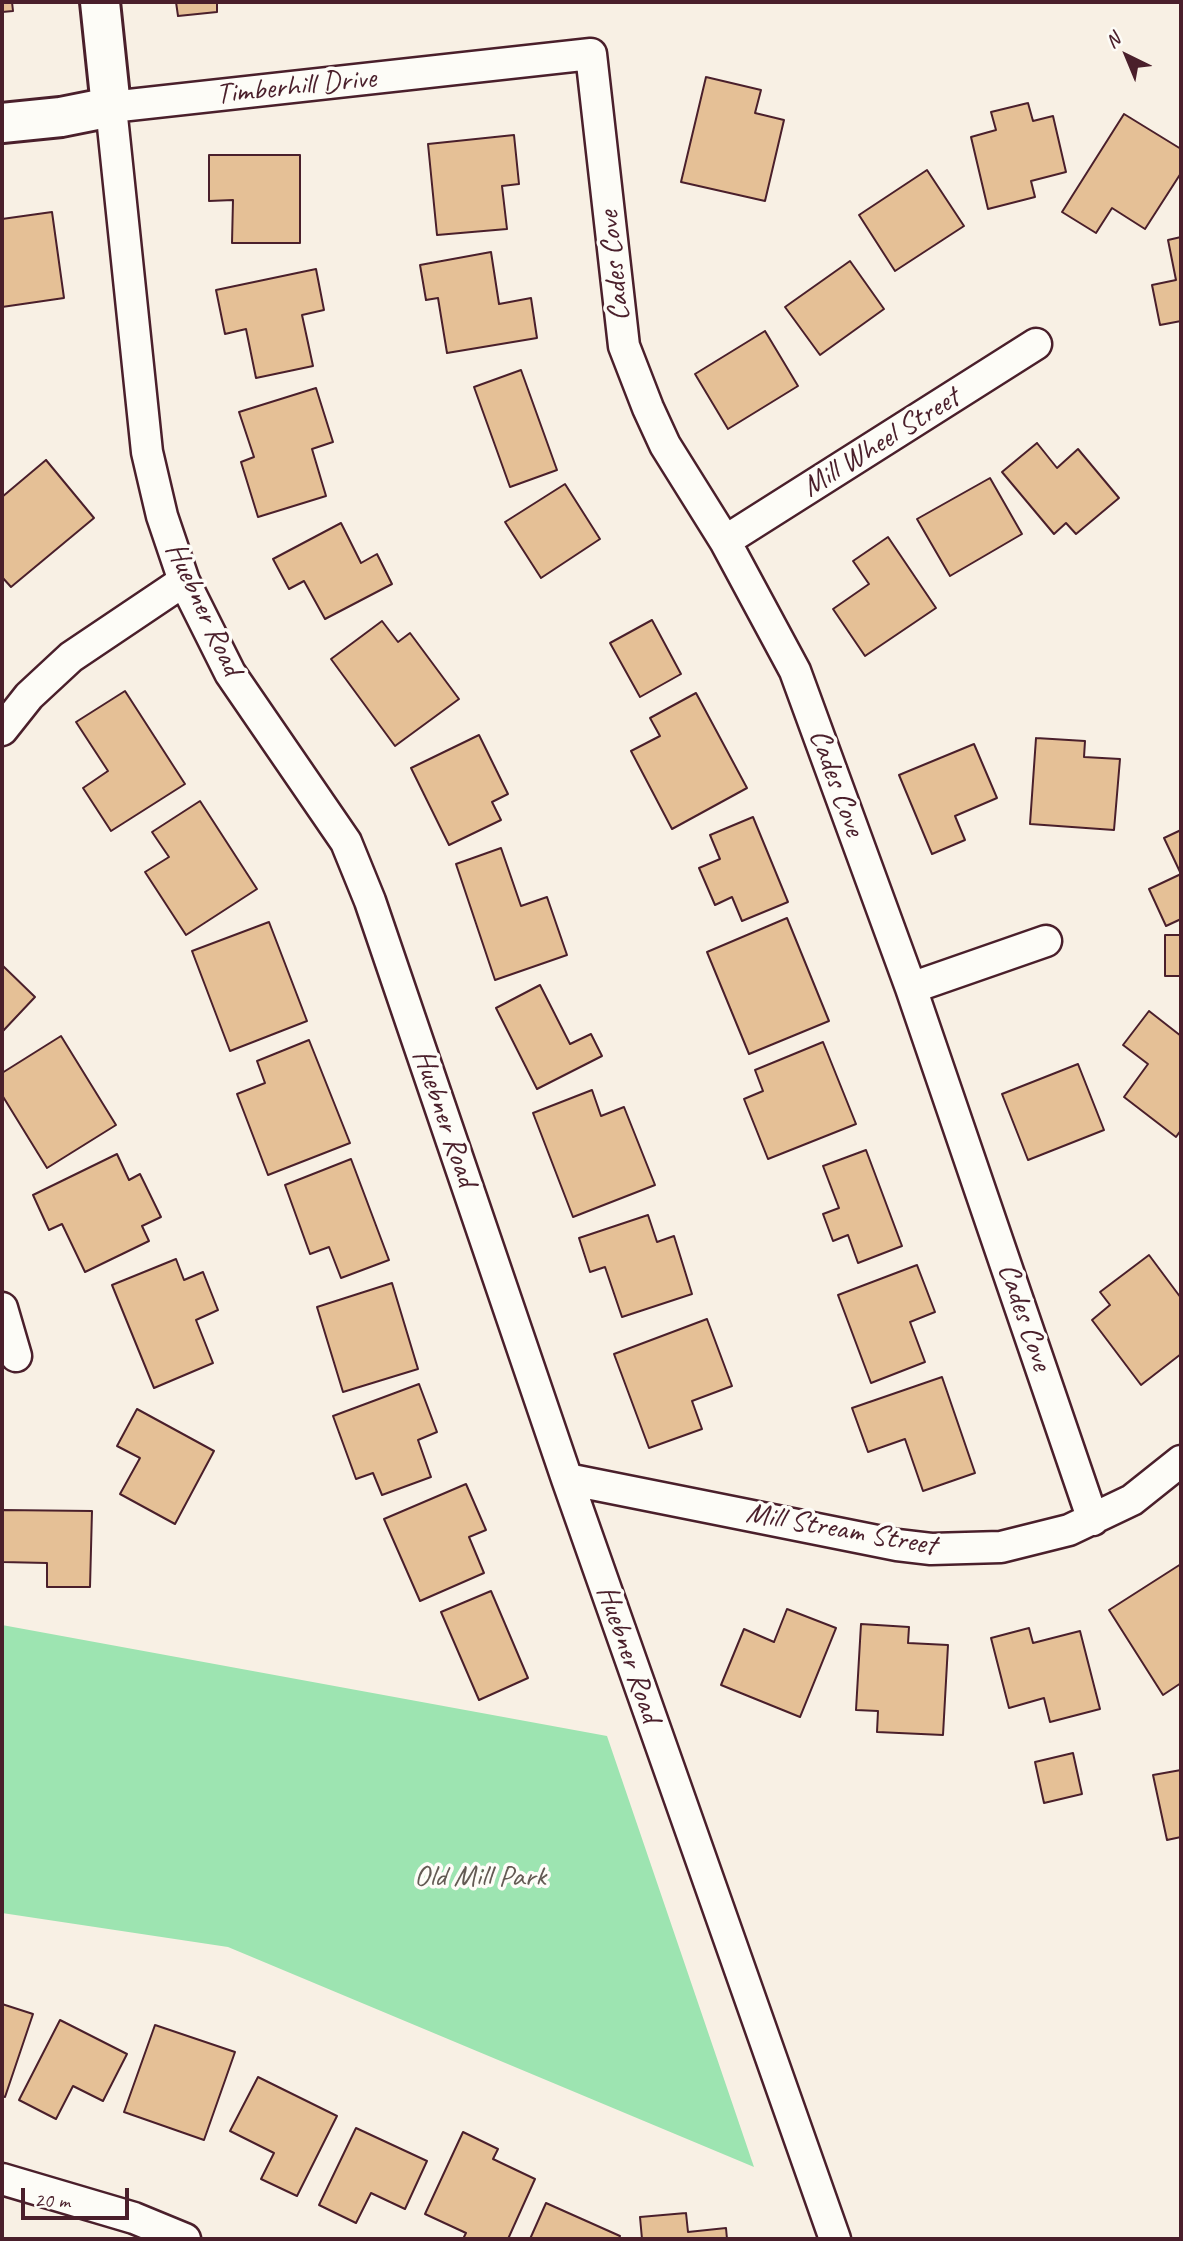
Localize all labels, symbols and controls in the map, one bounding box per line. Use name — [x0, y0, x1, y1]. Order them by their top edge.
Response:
north arrow — [1092, 21, 1162, 91]
text: N — [1100, 28, 1125, 53]
street label: Timberhill Drive — [214, 61, 378, 113]
street label: Cades Cove — [591, 209, 639, 323]
street label: Mill Wheel Street — [796, 380, 966, 506]
street label: Huebner Road — [157, 537, 249, 681]
street label: Cades Cove — [800, 725, 872, 841]
street label: Huebner Road — [404, 1045, 484, 1191]
street label: Cades Cove — [989, 1259, 1059, 1375]
street label: Mill Stream Street — [743, 1496, 939, 1564]
street label: Huebner Road — [588, 1581, 668, 1727]
park label: Old Mill Park — [414, 1859, 546, 1895]
scale bar — [24, 2174, 133, 2218]
text: 20 m — [34, 2187, 70, 2213]

